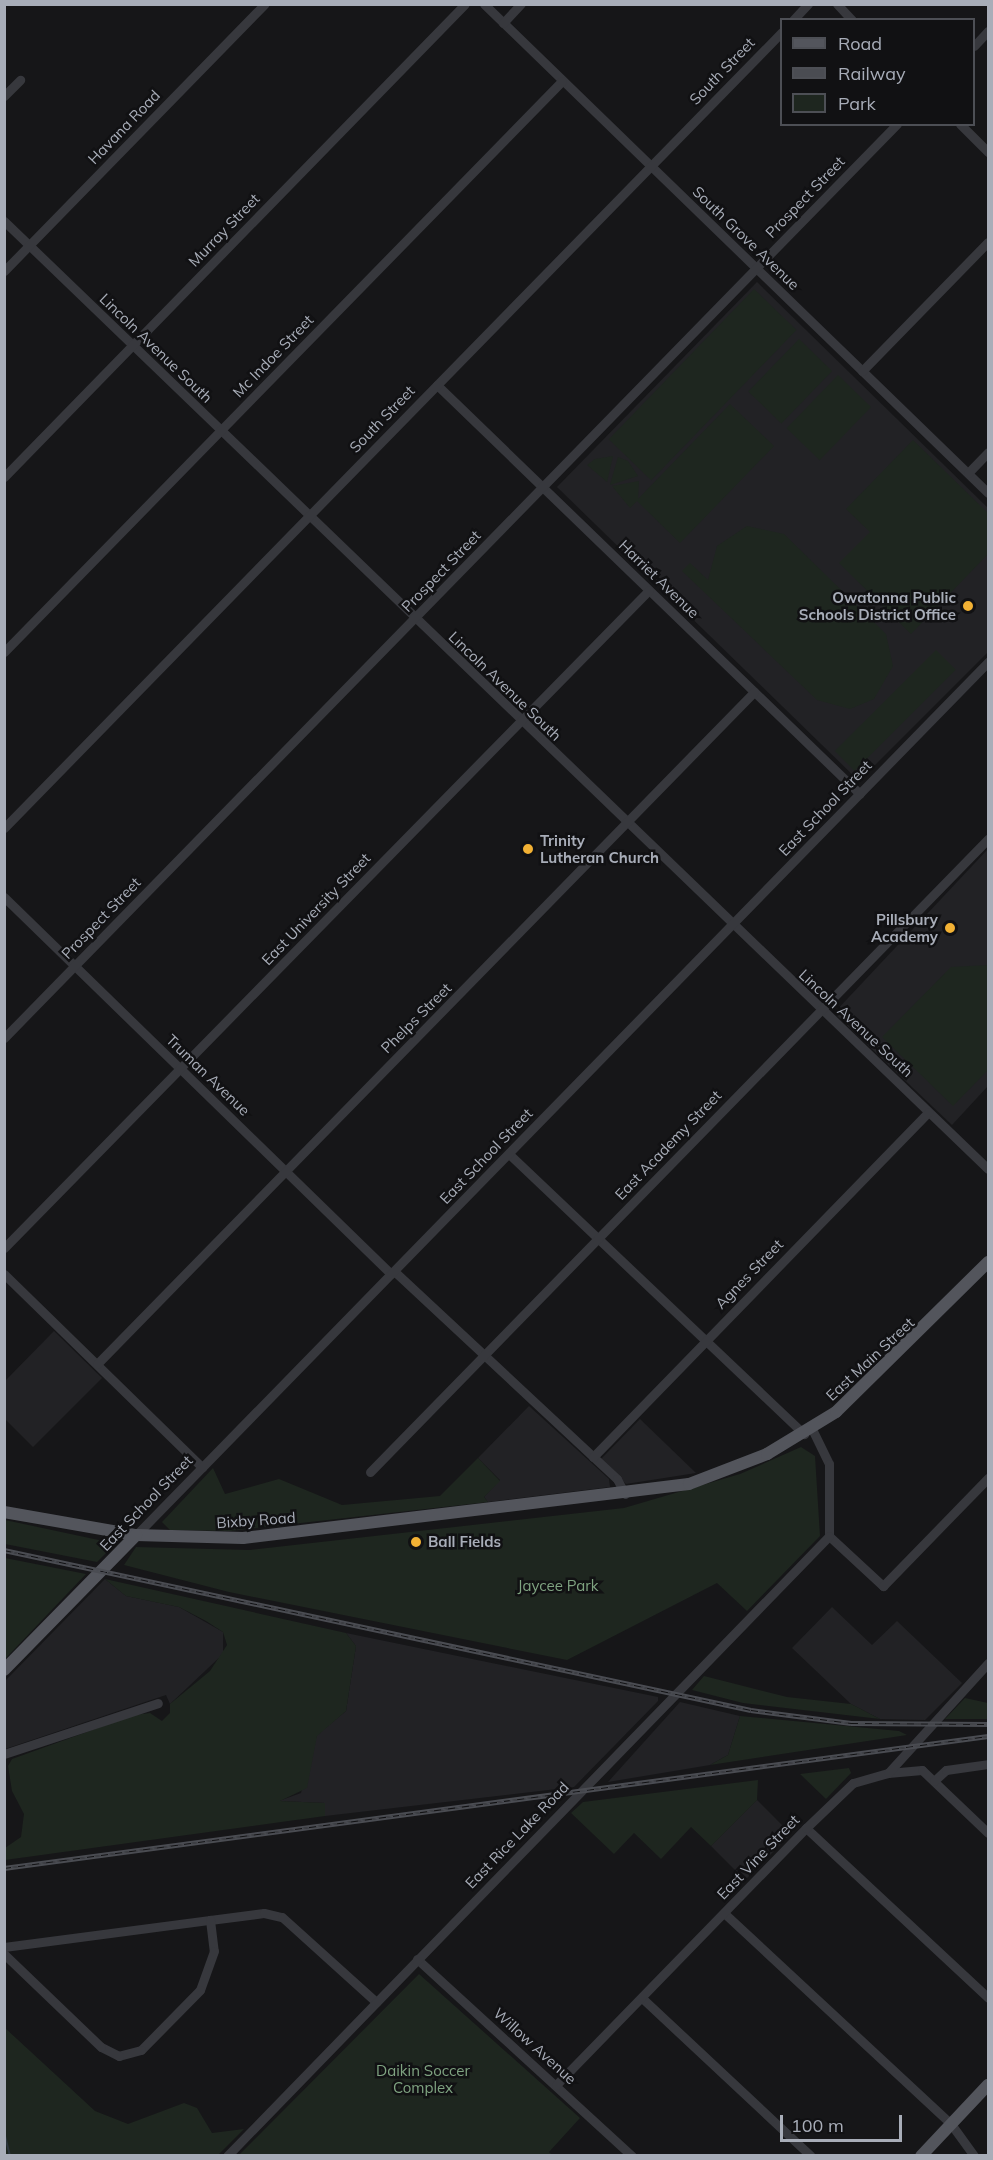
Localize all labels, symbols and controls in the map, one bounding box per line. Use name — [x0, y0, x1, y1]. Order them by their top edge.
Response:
legend — [780, 18, 975, 126]
text: Road — [838, 32, 882, 55]
street label: South Street — [686, 34, 758, 108]
text: Railway — [838, 62, 906, 85]
street label: Havana Road — [84, 86, 164, 168]
text: Park — [838, 92, 876, 115]
street label: Prospect Street — [762, 153, 848, 241]
street label: South Grove Avenue — [689, 182, 803, 294]
street label: Murray Street — [185, 190, 263, 270]
street label: Lincoln Avenue South — [96, 290, 216, 406]
street label: Mc Indoe Street — [229, 311, 317, 401]
street label: South Street — [346, 382, 418, 456]
street label: Prospect Street — [398, 527, 484, 615]
street label: Harriet Avenue — [615, 536, 703, 622]
place label: Owatonna Public Schools District Office — [799, 588, 956, 623]
marker: Owatonna Public Schools District Office — [961, 599, 975, 613]
street label: Lincoln Avenue South — [445, 628, 565, 744]
street label: East School Street — [775, 756, 875, 860]
place label: Trinity Lutheran Church — [540, 831, 659, 866]
marker: Trinity Lutheran Church — [521, 842, 535, 856]
street label: East University Street — [258, 849, 374, 969]
street label: Prospect Street — [58, 874, 144, 962]
place label: Pillsbury Academy — [871, 910, 938, 945]
marker: Pillsbury Academy — [943, 921, 957, 935]
street label: Lincoln Avenue South — [795, 965, 917, 1081]
street label: Phelps Street — [377, 979, 455, 1057]
street label: Truman Avenue — [162, 1031, 254, 1119]
street label: East Academy Street — [611, 1087, 725, 1203]
street label: East School Street — [436, 1104, 536, 1208]
street label: Agnes Street — [711, 1235, 787, 1313]
street label: East Main Street — [822, 1314, 918, 1404]
street label: East School Street — [96, 1451, 196, 1555]
street label: Bixby Road — [216, 1508, 296, 1532]
place label: Ball Fields — [428, 1533, 501, 1551]
marker: Ball Fields — [409, 1535, 423, 1549]
park label: Jaycee Park — [518, 1577, 598, 1595]
street label: East Rice Lake Road — [462, 1778, 572, 1892]
street label: East Vine Street — [713, 1811, 803, 1903]
street label: Willow Avenue — [490, 2004, 580, 2088]
park label: Daikin Soccer Complex — [376, 2061, 470, 2096]
scale bar — [783, 2103, 904, 2141]
text: 100 m — [791, 2114, 844, 2137]

